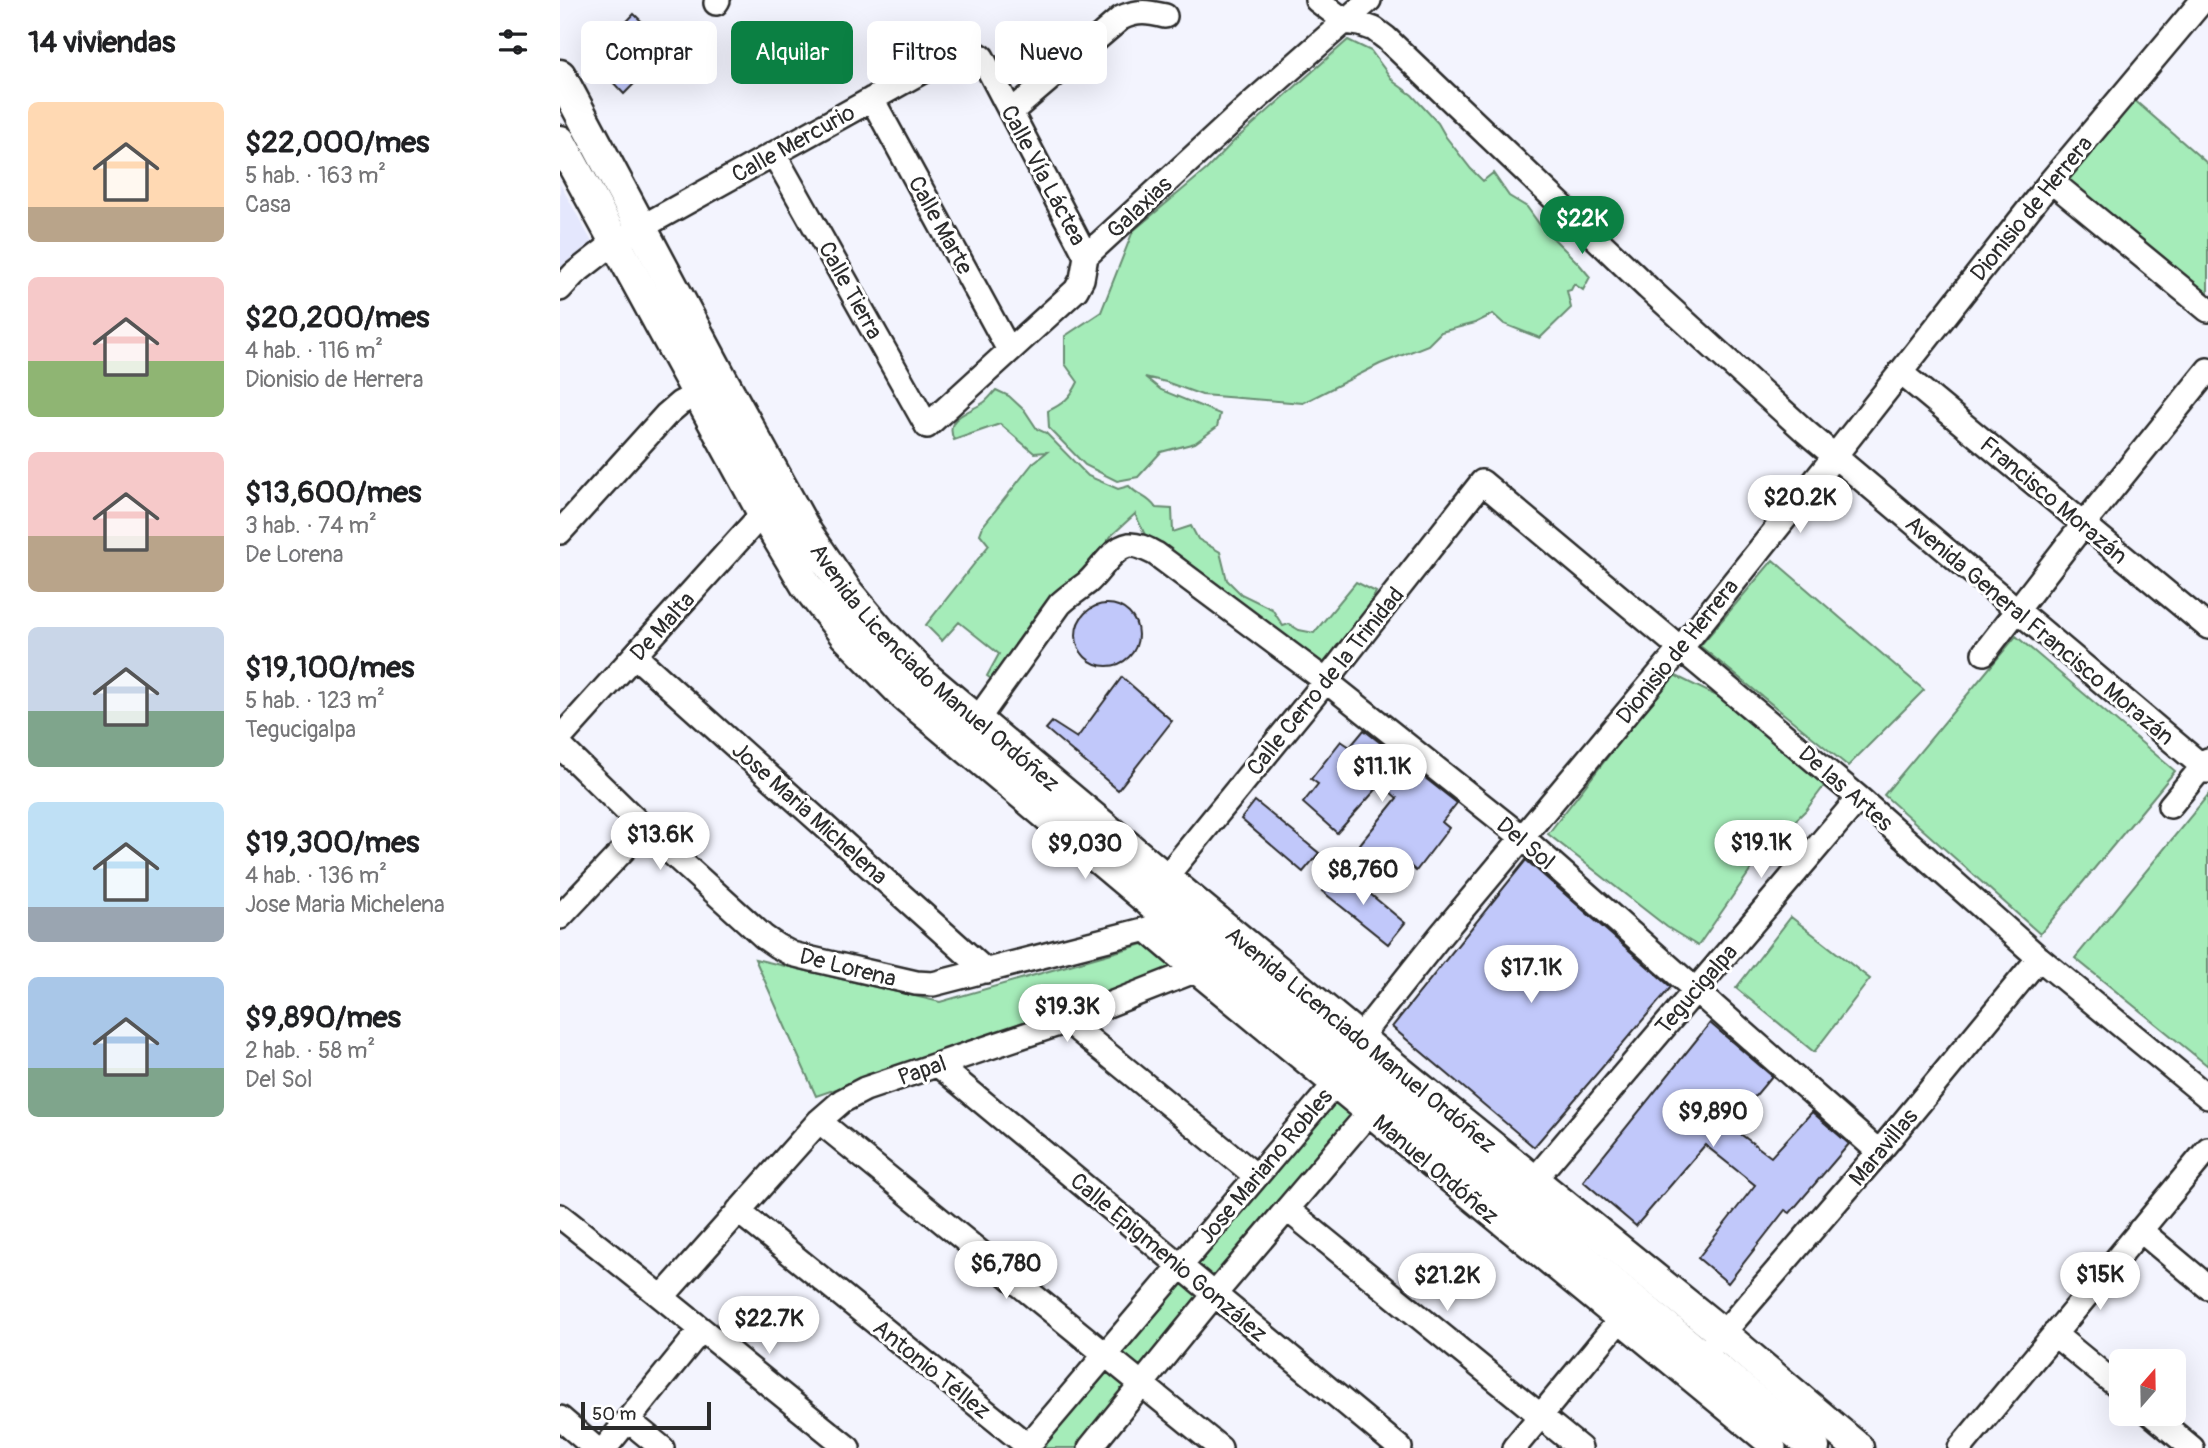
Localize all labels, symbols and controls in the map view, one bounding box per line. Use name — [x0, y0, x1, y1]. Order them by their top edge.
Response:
chip: Comprar — [581, 21, 717, 84]
chip: Alquilar — [731, 21, 853, 84]
chip: Filtros — [867, 21, 981, 84]
chip: Nuevo — [995, 21, 1107, 84]
icon: filters — [494, 23, 532, 61]
text: 14 viviendas — [28, 24, 175, 61]
street label: Calle Mercurio — [727, 98, 860, 189]
street label: Calle Vía Láctea — [994, 100, 1093, 250]
text: $22,000/mes — [245, 124, 430, 161]
icon: home — [84, 130, 168, 214]
street label: Dionisio de Herrera — [1964, 130, 2099, 287]
text: 5 hab. · 163 m² — [245, 161, 386, 190]
street label: Galaxias — [1101, 170, 1178, 245]
street label: Calle Marte — [902, 171, 980, 280]
text: Casa — [245, 190, 291, 219]
pin: $22K — [1541, 196, 1623, 256]
text: $22K — [1556, 204, 1608, 233]
street label: Calle Tierra — [812, 236, 889, 344]
text: $20,200/mes — [245, 299, 430, 336]
icon: home — [84, 305, 168, 389]
text: 4 hab. · 116 m² — [245, 336, 383, 365]
text: Dionisio de Herrera — [245, 365, 423, 394]
street label: Francisco Morazán — [1974, 430, 2133, 571]
text: $13,600/mes — [245, 474, 421, 511]
pin: $20.2K — [1743, 476, 1857, 535]
icon: home — [84, 480, 168, 564]
text: $20.2K — [1764, 483, 1836, 512]
street label: Avenida General Francisco Morazán — [1899, 509, 2180, 752]
text: 3 hab. · 74 m² — [245, 511, 377, 540]
street label: Avenida Licenciado Manuel Ordóñez — [803, 538, 1065, 798]
text: De Lorena — [245, 540, 343, 569]
street label: Dionisio de Herrera — [1610, 573, 1745, 730]
street label: Calle Cerro de la Trinidad — [1240, 581, 1410, 782]
street label: De Malta — [624, 586, 701, 667]
text: $19,100/mes — [245, 649, 414, 686]
icon: home — [84, 655, 168, 739]
text: 5 hab. · 123 m² — [245, 686, 385, 715]
text: Tegucigalpa — [245, 715, 356, 744]
street label: Jose Maria Michelena — [726, 736, 894, 891]
street label: De las Artes — [1792, 739, 1899, 837]
pin: $11.1K — [1325, 744, 1439, 804]
text: $11.1K — [1353, 752, 1411, 781]
street label: Del Sol — [1491, 811, 1561, 876]
pin: $13.6K — [603, 812, 717, 872]
text: $13.6K — [627, 820, 693, 849]
pin: $19.1K — [1704, 820, 1818, 880]
pin: $9,030 — [1028, 822, 1142, 881]
text: $19,300/mes — [245, 824, 419, 861]
text: $19.1K — [1730, 828, 1792, 857]
text: $9,030 — [1048, 829, 1122, 858]
icon: home — [84, 830, 168, 914]
pin: $8,760 — [1306, 848, 1420, 907]
text: $8,760 — [1327, 855, 1399, 884]
text: 4 hab. · 136 m² — [245, 861, 387, 890]
text: Jose Maria Michelena — [245, 890, 445, 919]
street label: Avenida Licenciado Manuel Ordóñez — [1219, 920, 1502, 1159]
street label: Tegucigalpa — [1649, 938, 1744, 1041]
street label: De Lorena — [797, 942, 899, 993]
pin: $17.1K — [1474, 946, 1588, 1005]
text: $17.1K — [1500, 953, 1562, 982]
pin: $19.3K — [1010, 984, 1124, 1044]
text: $19.3K — [1034, 992, 1100, 1021]
text: $9,890/mes — [245, 999, 401, 1036]
icon: home — [84, 1005, 168, 1089]
text: 2 hab. · 58 m² — [245, 1036, 375, 1065]
street label: Papal — [894, 1049, 950, 1092]
text: Del Sol — [245, 1065, 312, 1094]
street label: Jose Mariano Robles — [1192, 1083, 1339, 1250]
pin: $9,890 — [1656, 1090, 1770, 1149]
text: $9,890 — [1678, 1097, 1748, 1126]
street label: Maravillas — [1843, 1103, 1924, 1192]
street label: Manuel Ordóñez — [1367, 1108, 1505, 1231]
street label: Calle Epigmenio González — [1064, 1166, 1273, 1348]
pin: $6,780 — [949, 1242, 1063, 1301]
text: $6,780 — [970, 1249, 1042, 1278]
pin: $15K — [2059, 1252, 2141, 1312]
pin: $21.2K — [1390, 1254, 1504, 1313]
text: $15K — [2076, 1260, 2124, 1289]
text: $21.2K — [1414, 1261, 1480, 1290]
pin: $22.7K — [712, 1296, 826, 1356]
text: $22.7K — [734, 1304, 804, 1333]
street label: Antonio Téllez — [867, 1313, 996, 1426]
north arrow — [2109, 1349, 2186, 1426]
map controls — [2109, 1349, 2186, 1426]
scale bar — [581, 1399, 710, 1431]
text: 50 m — [592, 1402, 636, 1426]

